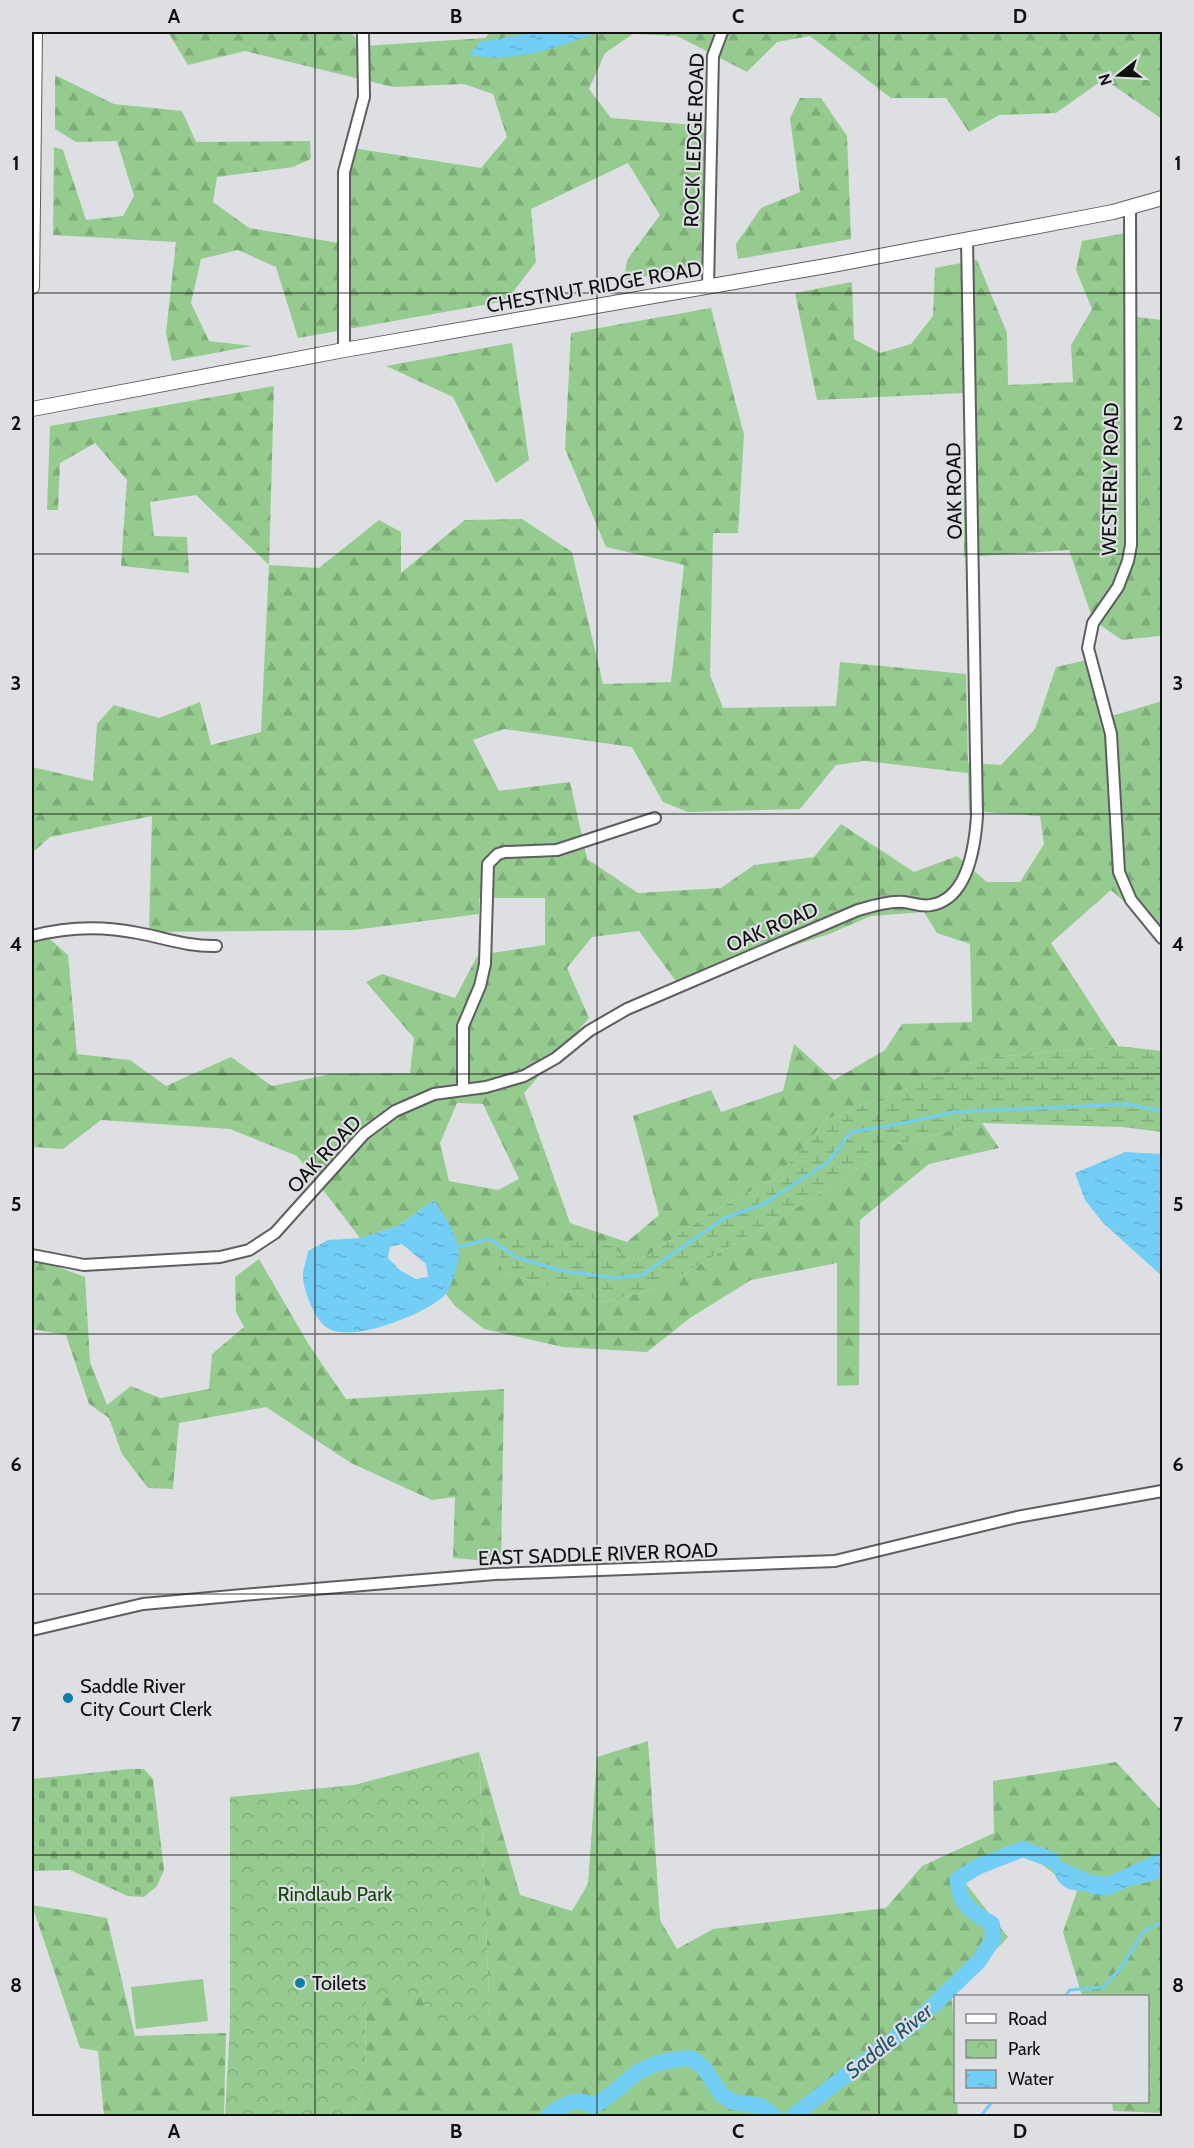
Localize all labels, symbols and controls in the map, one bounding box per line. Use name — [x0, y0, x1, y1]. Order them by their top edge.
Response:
text: A — [168, 4, 181, 28]
text: B — [450, 4, 462, 28]
text: C — [732, 4, 744, 28]
text: D — [1013, 4, 1027, 28]
north arrow — [1089, 45, 1149, 105]
street label: ROCK LEDGE ROAD — [679, 52, 709, 228]
text: N — [1094, 71, 1116, 88]
text: 1 — [12, 151, 20, 175]
text: 1 — [1174, 151, 1182, 175]
street label: CHESTNUT RIDGE ROAD — [484, 256, 704, 318]
street label: WESTERLY ROAD — [1097, 402, 1123, 556]
text: 2 — [11, 411, 21, 435]
text: 2 — [1173, 411, 1183, 435]
street label: OAK ROAD — [941, 442, 967, 540]
text: 3 — [11, 671, 21, 695]
text: 3 — [1173, 671, 1183, 695]
street label: OAK ROAD — [722, 897, 822, 957]
text: 4 — [10, 932, 22, 956]
text: 4 — [1172, 932, 1184, 956]
street label: OAK ROAD — [282, 1110, 366, 1198]
text: 5 — [11, 1192, 21, 1216]
text: 5 — [1173, 1192, 1183, 1216]
text: 6 — [10, 1452, 22, 1476]
text: 6 — [1172, 1452, 1184, 1476]
street label: EAST SADDLE RIVER ROAD — [478, 1538, 718, 1570]
place label: Saddle River City Court Clerk — [80, 1674, 212, 1721]
marker: Saddle River City Court Clerk — [61, 1691, 75, 1705]
text: 7 — [11, 1712, 22, 1736]
text: 7 — [1173, 1712, 1184, 1736]
park label: Rindlaub Park — [278, 1882, 392, 1906]
place label: Toilets — [312, 1971, 366, 1995]
text: 8 — [10, 1973, 22, 1997]
text: 8 — [1172, 1973, 1184, 1997]
marker: Toilets — [293, 1976, 307, 1990]
legend — [954, 1995, 1149, 2103]
water label: Saddle River — [840, 1997, 938, 2083]
text: Road — [1008, 2008, 1047, 2030]
text: Park — [1008, 2038, 1041, 2060]
text: Water — [1008, 2068, 1054, 2090]
text: A — [168, 2119, 181, 2143]
text: B — [450, 2119, 462, 2143]
text: C — [732, 2119, 744, 2143]
text: D — [1013, 2119, 1027, 2143]

